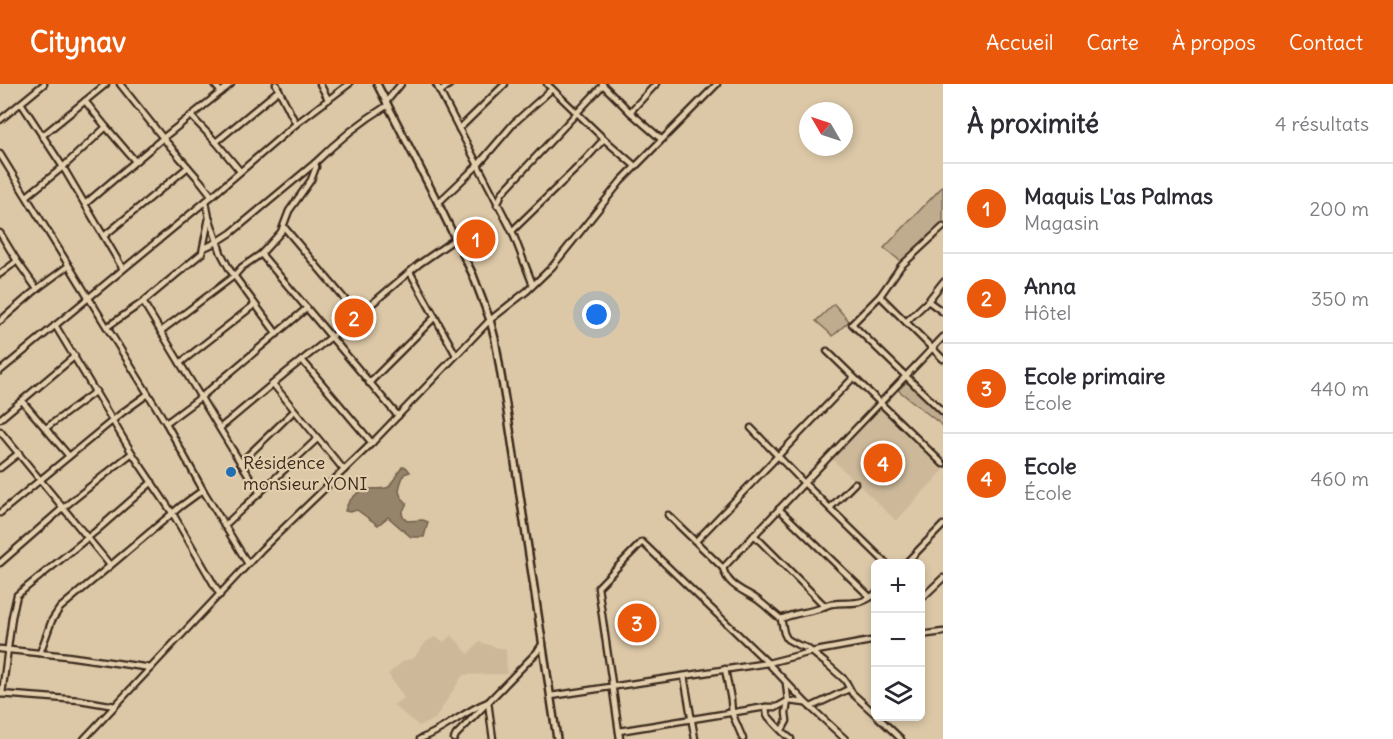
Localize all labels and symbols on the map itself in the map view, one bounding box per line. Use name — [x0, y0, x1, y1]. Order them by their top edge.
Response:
north arrow — [799, 102, 853, 156]
pin: 1 — [456, 216, 496, 262]
pin: 2 — [334, 296, 374, 340]
your location — [582, 300, 611, 329]
pin: 4 — [864, 440, 902, 485]
place label: Résidence monsieur YONI — [243, 451, 367, 495]
marker: Résidence monsieur YONI — [224, 465, 238, 479]
pin: 3 — [618, 600, 656, 646]

